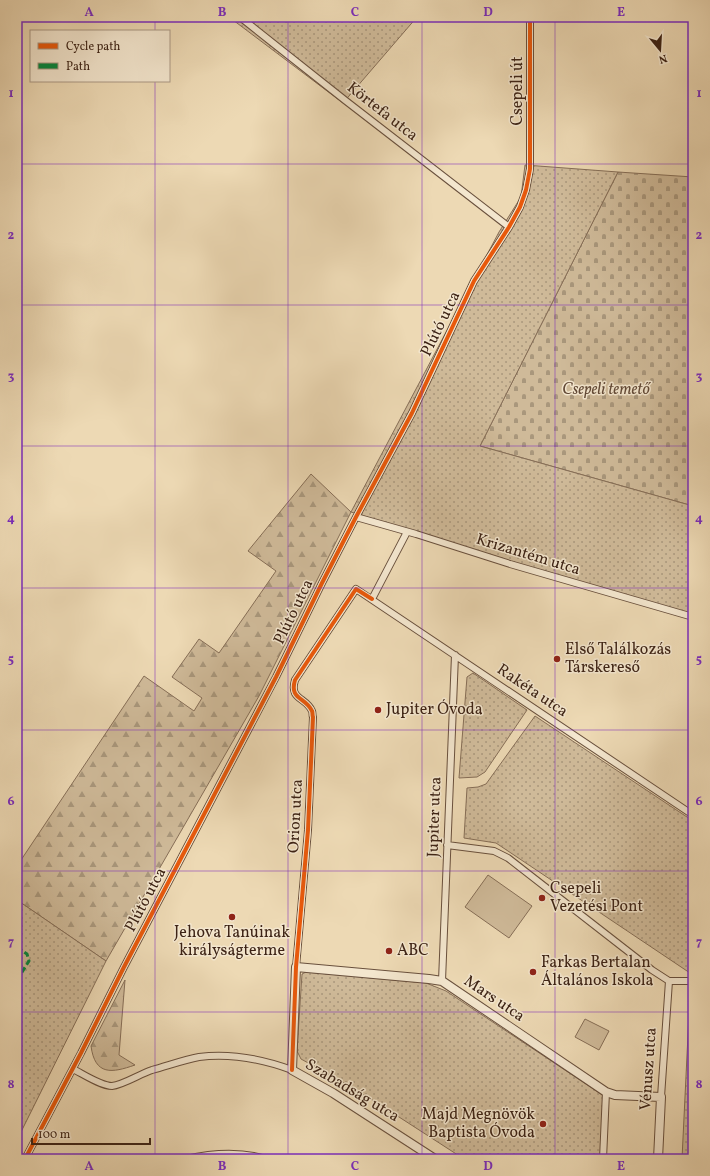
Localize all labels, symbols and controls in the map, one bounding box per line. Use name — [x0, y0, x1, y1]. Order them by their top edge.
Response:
text: A — [84, 4, 94, 22]
text: B — [218, 4, 227, 22]
text: C — [351, 4, 359, 22]
text: D — [483, 4, 493, 22]
text: E — [617, 4, 625, 22]
legend — [30, 30, 170, 82]
north arrow — [640, 30, 680, 70]
text: Cycle path — [66, 39, 121, 55]
text: N — [657, 50, 669, 66]
street label: Csepeli út — [507, 56, 529, 126]
text: Path — [66, 59, 90, 75]
street label: Körtefa utca — [342, 77, 422, 147]
text: 1 — [8, 85, 14, 103]
text: 1 — [696, 85, 702, 103]
text: 2 — [8, 227, 15, 245]
text: 2 — [696, 227, 703, 245]
street label: Plútó utca — [416, 288, 466, 360]
text: 3 — [8, 368, 15, 386]
text: 3 — [696, 368, 703, 386]
park label: Csepeli temető — [562, 379, 651, 401]
text: 4 — [7, 510, 15, 528]
text: 4 — [695, 510, 703, 528]
street label: Krizantém utca — [473, 529, 583, 581]
street label: Plútó utca — [269, 576, 319, 648]
place label: Első Találkozás Társkereső — [565, 639, 671, 679]
text: 5 — [8, 651, 14, 669]
text: 5 — [696, 651, 702, 669]
marker: Első Találkozás Társkereső — [552, 654, 562, 664]
street label: Rakéta utca — [492, 659, 572, 723]
place label: Jupiter Óvoda — [386, 699, 483, 721]
marker: Jupiter Óvoda — [373, 705, 383, 715]
street label: Jupiter utca — [423, 776, 447, 858]
street label: Orion utca — [283, 778, 309, 854]
text: 6 — [7, 793, 15, 811]
text: 6 — [695, 793, 703, 811]
street label: Plútó utca — [120, 864, 172, 936]
place label: Csepeli Vezetési Pont — [550, 878, 644, 918]
marker: Csepeli Vezetési Pont — [537, 893, 547, 903]
marker: Jehova Tanúinak királyságterme — [227, 912, 237, 922]
place label: Jehova Tanúinak királyságterme — [174, 922, 290, 962]
text: 7 — [8, 934, 14, 952]
text: 7 — [696, 934, 702, 952]
place label: ABC — [397, 940, 429, 962]
marker: ABC — [384, 946, 394, 956]
place label: Farkas Bertalan Általános Iskola — [541, 952, 654, 992]
marker: Farkas Bertalan Általános Iskola — [528, 967, 538, 977]
street label: Mars utca — [459, 971, 529, 1027]
street label: Vénusz utca — [635, 1027, 663, 1111]
street label: Szabadság utca — [301, 1054, 403, 1128]
text: 8 — [7, 1076, 15, 1094]
text: 8 — [695, 1076, 703, 1094]
place label: Majd Megnövök Baptista Óvoda — [422, 1104, 535, 1144]
marker: Majd Megnövök Baptista Óvoda — [538, 1119, 548, 1129]
scale bar — [32, 1120, 150, 1146]
text: 100 m — [38, 1127, 71, 1143]
text: A — [84, 1158, 94, 1176]
text: B — [218, 1158, 227, 1176]
text: C — [351, 1158, 359, 1176]
text: D — [483, 1158, 493, 1176]
text: E — [617, 1158, 625, 1176]

